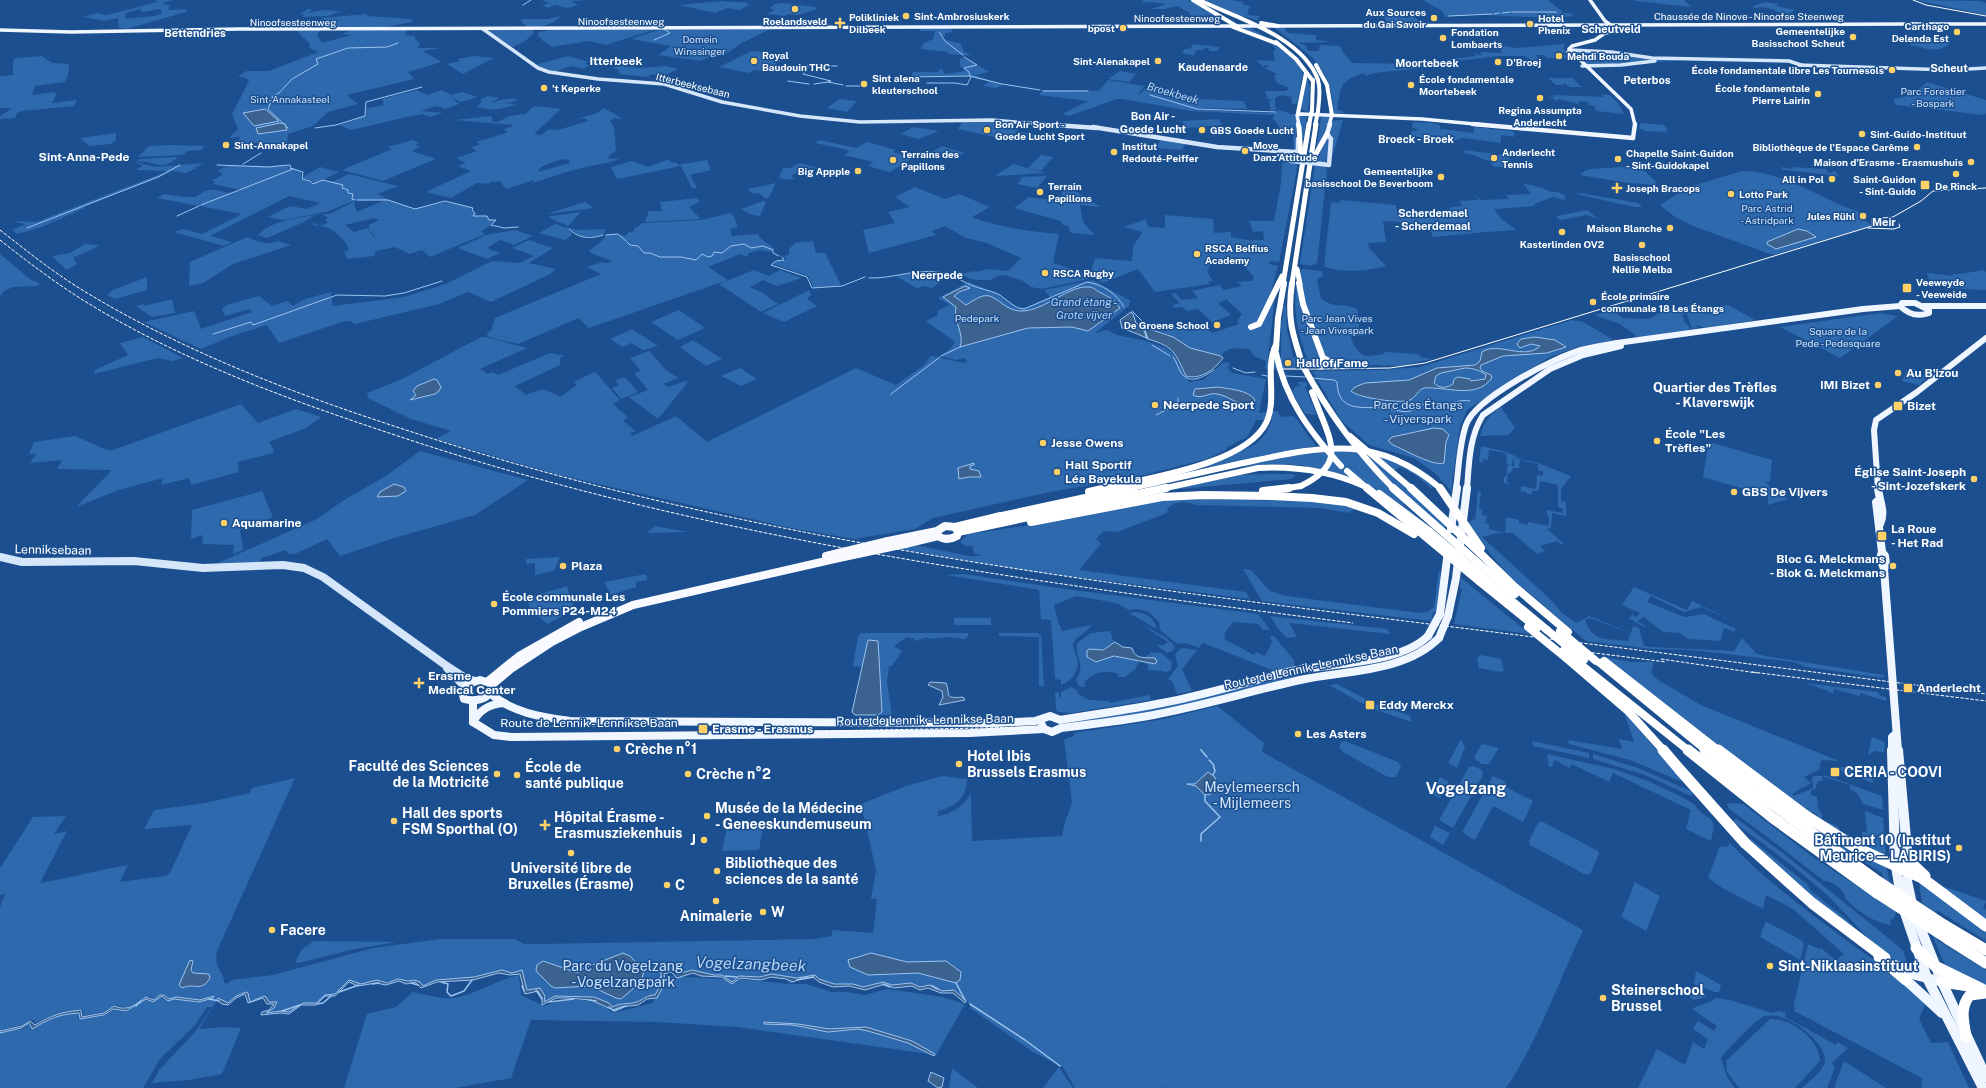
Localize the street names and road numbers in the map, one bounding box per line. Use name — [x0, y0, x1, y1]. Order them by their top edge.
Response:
street label: Chaussée de Ninove - Ninoofse Steenweg — [1654, 10, 1844, 22]
street label: Ninoofsesteenweg — [1134, 12, 1220, 24]
street label: Ninoofsesteenweg — [578, 15, 664, 27]
street label: Ninoofsesteenweg — [250, 16, 336, 28]
street label: Itterbeeksebaan — [655, 70, 731, 100]
street label: Lenniksebaan — [14, 542, 92, 558]
street label: Route de Lennik - Lennikse Baan — [1223, 642, 1399, 692]
street label: Route de Lennik - Lennikse Baan — [836, 711, 1014, 729]
street label: Route de Lennik - Lennikse Baan — [500, 716, 678, 730]

